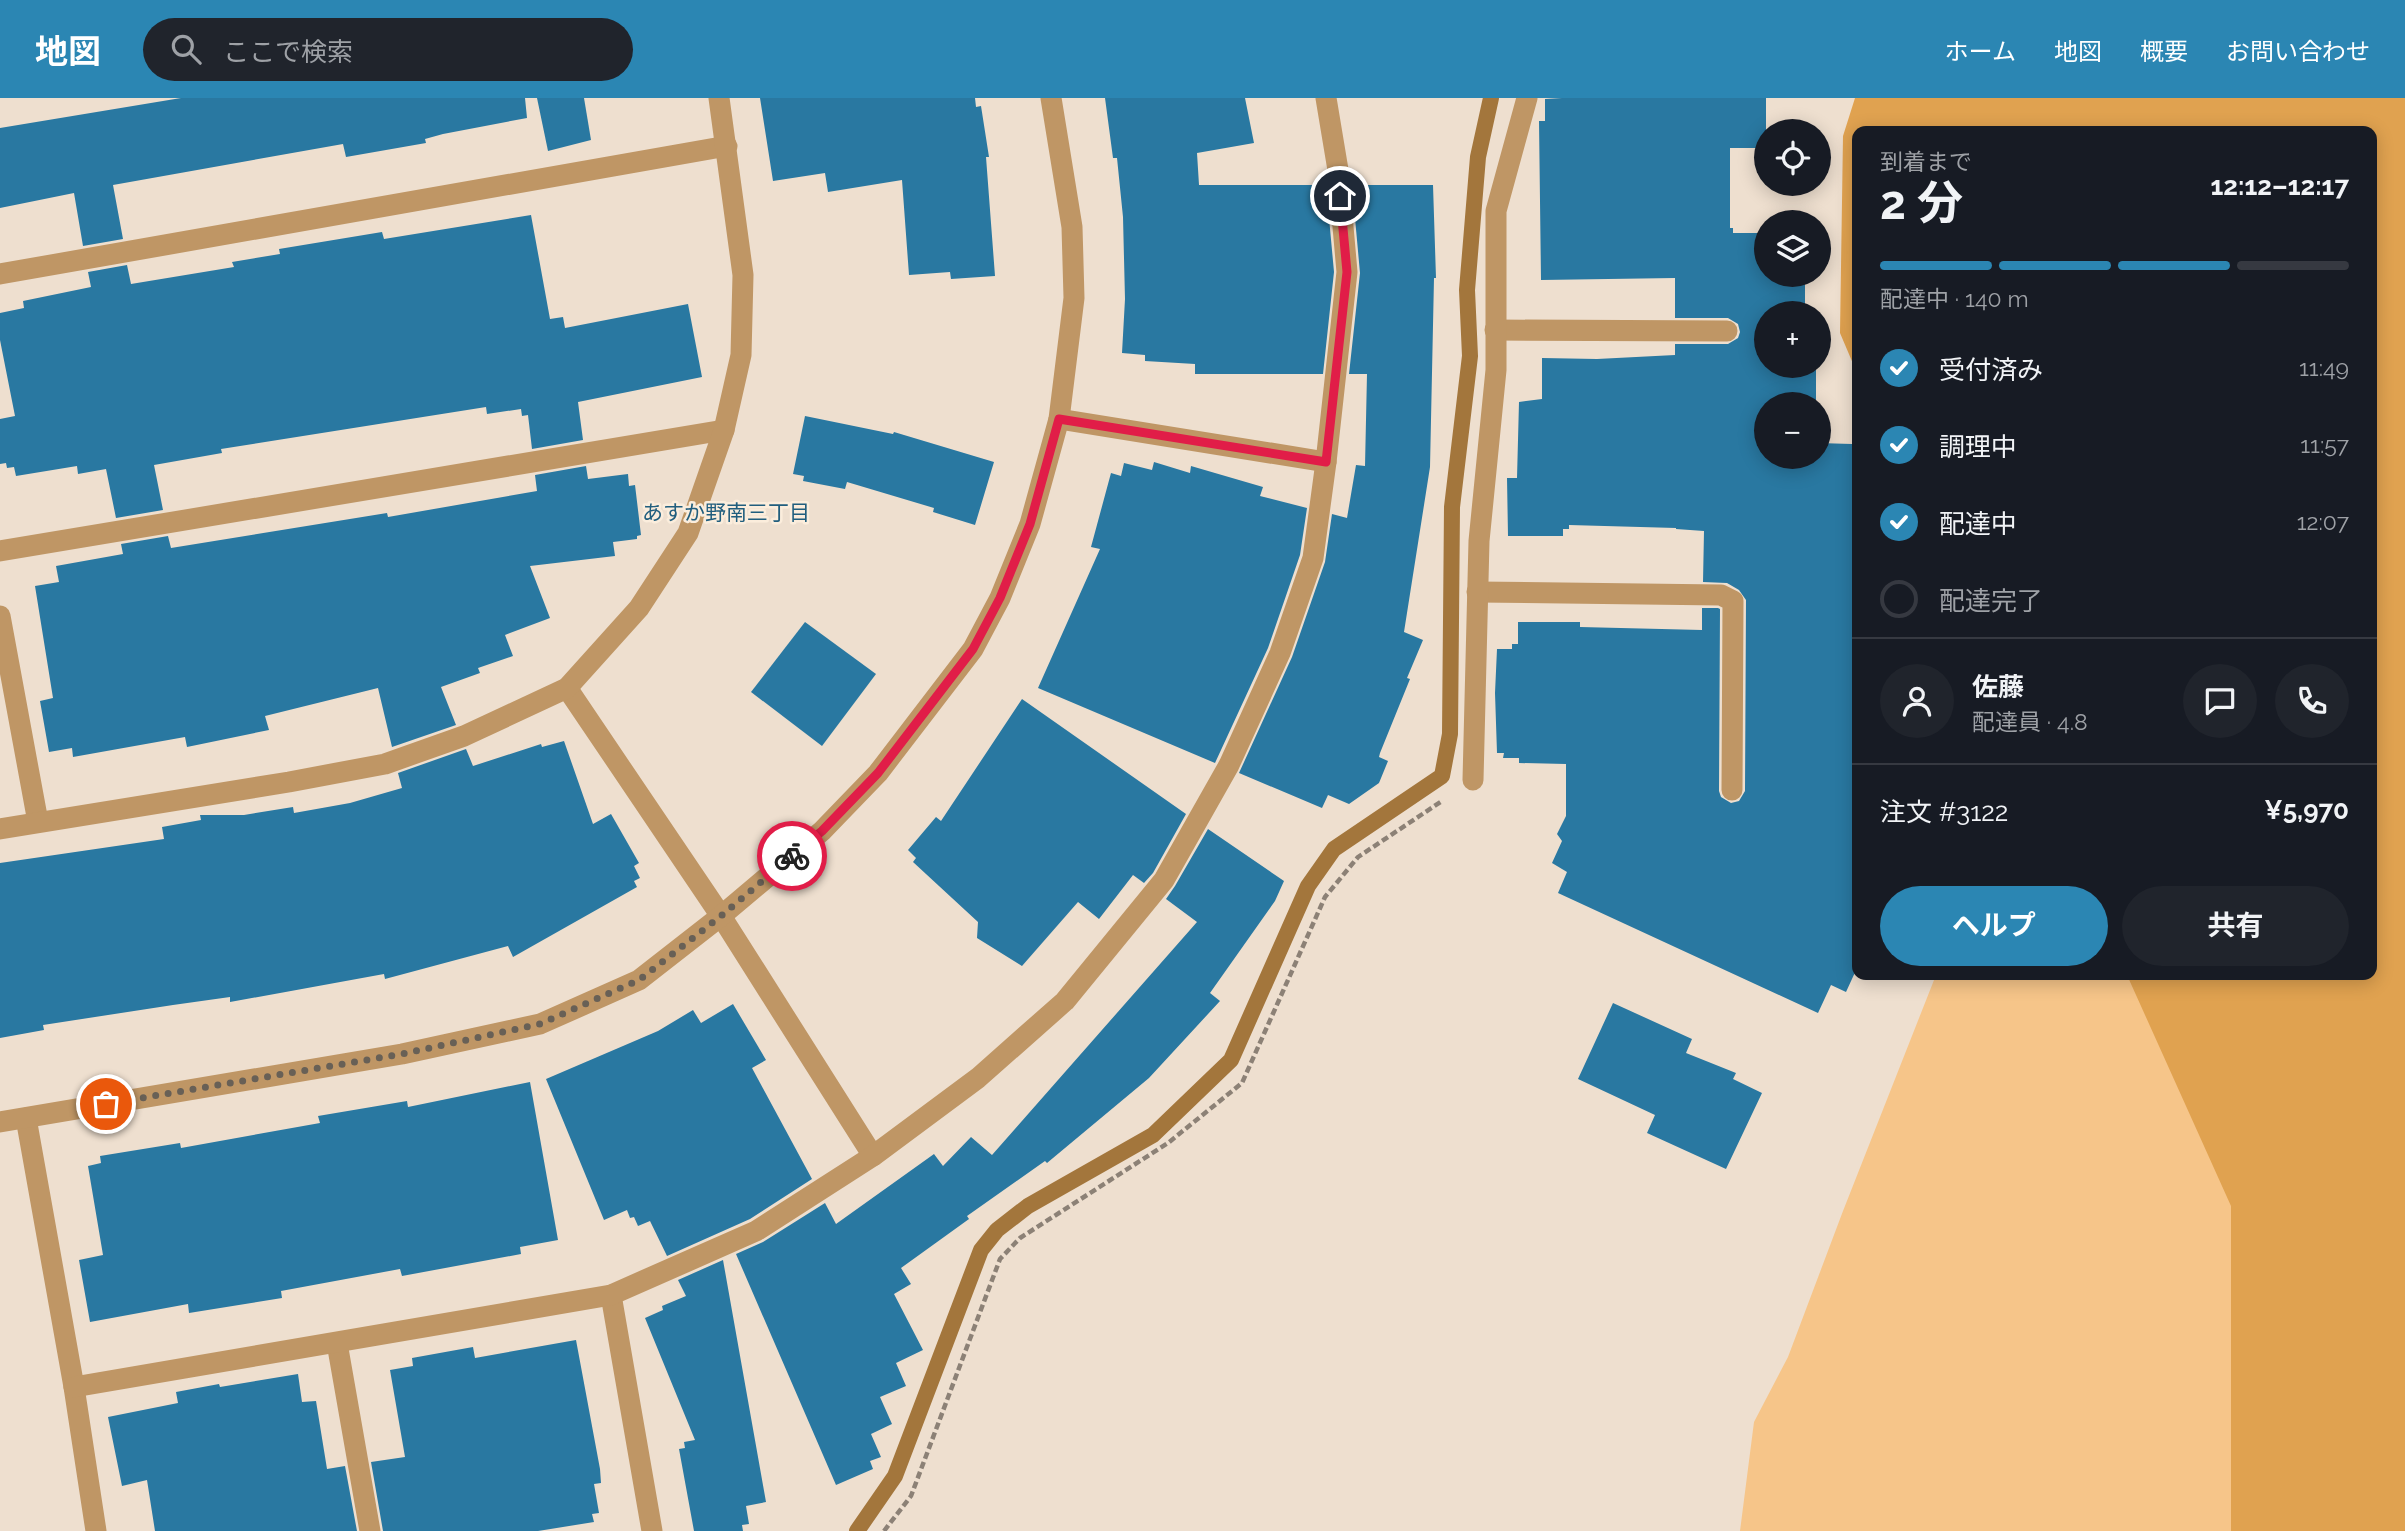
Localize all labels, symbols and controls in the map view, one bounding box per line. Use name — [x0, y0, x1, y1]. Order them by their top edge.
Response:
search box — [143, 18, 633, 81]
icon: search — [167, 30, 205, 68]
text: 地図 — [35, 32, 101, 71]
text: ここで検索 — [223, 37, 353, 67]
text: ホーム — [1945, 37, 2016, 66]
text: 地図 — [2054, 37, 2102, 66]
text: 概要 — [2140, 37, 2188, 66]
text: お問い合わせ — [2226, 37, 2370, 66]
map controls — [1754, 119, 1831, 469]
button: locate — [1754, 119, 1831, 196]
text: 到着まで — [1880, 148, 1972, 175]
pin — [1310, 166, 1370, 226]
text: 12:12–12:17 — [2211, 171, 2349, 201]
text: 2 分 — [1880, 176, 1963, 230]
icon: home — [1321, 177, 1359, 215]
button: layers — [1754, 210, 1831, 287]
text: 配達中 · 140 m — [1880, 285, 2029, 312]
button: + — [1754, 301, 1831, 378]
icon: check — [1880, 349, 1918, 387]
text: 11:49 — [2299, 354, 2349, 381]
text: 受付済み — [1939, 355, 2043, 385]
button: − — [1754, 392, 1831, 469]
icon: check — [1880, 426, 1918, 464]
text: 11:57 — [2300, 431, 2349, 458]
text: 調理中 — [1939, 432, 2017, 462]
district label: あすか野南三丁目 — [642, 500, 810, 525]
icon: check — [1880, 503, 1918, 541]
text: 12:07 — [2297, 508, 2349, 535]
text: 配達中 — [1939, 509, 2017, 539]
text: 配達完了 — [1939, 586, 2043, 616]
button: person — [1880, 664, 1954, 738]
button: chat — [2183, 664, 2257, 738]
button: phone — [2275, 664, 2349, 738]
text: 佐藤 — [1972, 672, 2024, 702]
text: 配達員 · 4.8 — [1972, 708, 2088, 735]
text: ¥5,970 — [2264, 795, 2349, 825]
text: 注文 #3122 — [1880, 797, 2008, 827]
courier — [757, 821, 827, 891]
icon: bike — [773, 837, 811, 875]
button: ヘルプ — [1880, 886, 2108, 966]
button: 共有 — [2122, 886, 2349, 966]
pin — [76, 1074, 136, 1134]
icon: bag — [87, 1085, 125, 1123]

